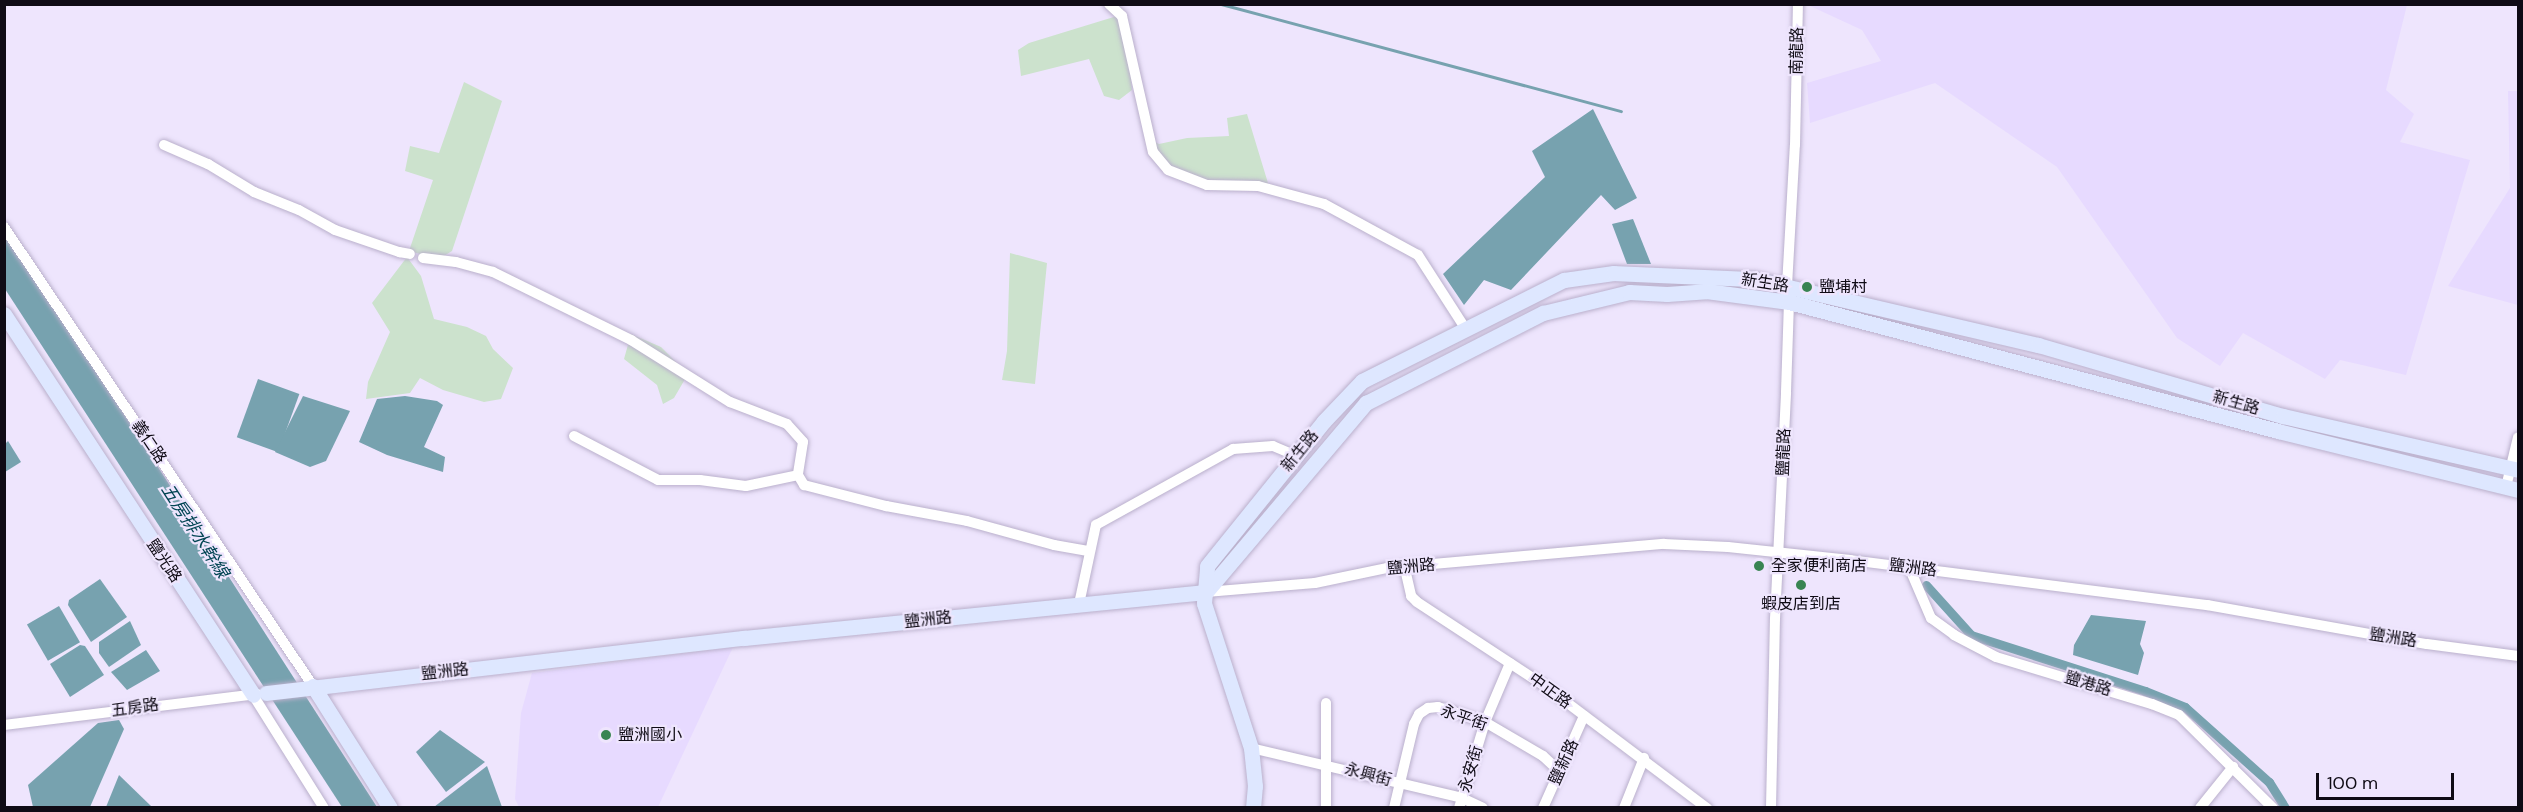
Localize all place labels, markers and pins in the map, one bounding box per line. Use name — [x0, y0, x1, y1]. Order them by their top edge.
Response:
place label: 鹽埔村 — [1819, 277, 1867, 297]
marker: 鹽埔村 — [1800, 280, 1814, 294]
place label: 全家便利商店 — [1771, 556, 1867, 576]
marker: 全家便利商店 — [1752, 559, 1766, 573]
marker: 蝦皮店到店 — [1794, 578, 1808, 592]
place label: 蝦皮店到店 — [1761, 594, 1841, 614]
place label: 鹽洲國小 — [618, 725, 682, 745]
marker: 鹽洲國小 — [599, 728, 613, 742]

